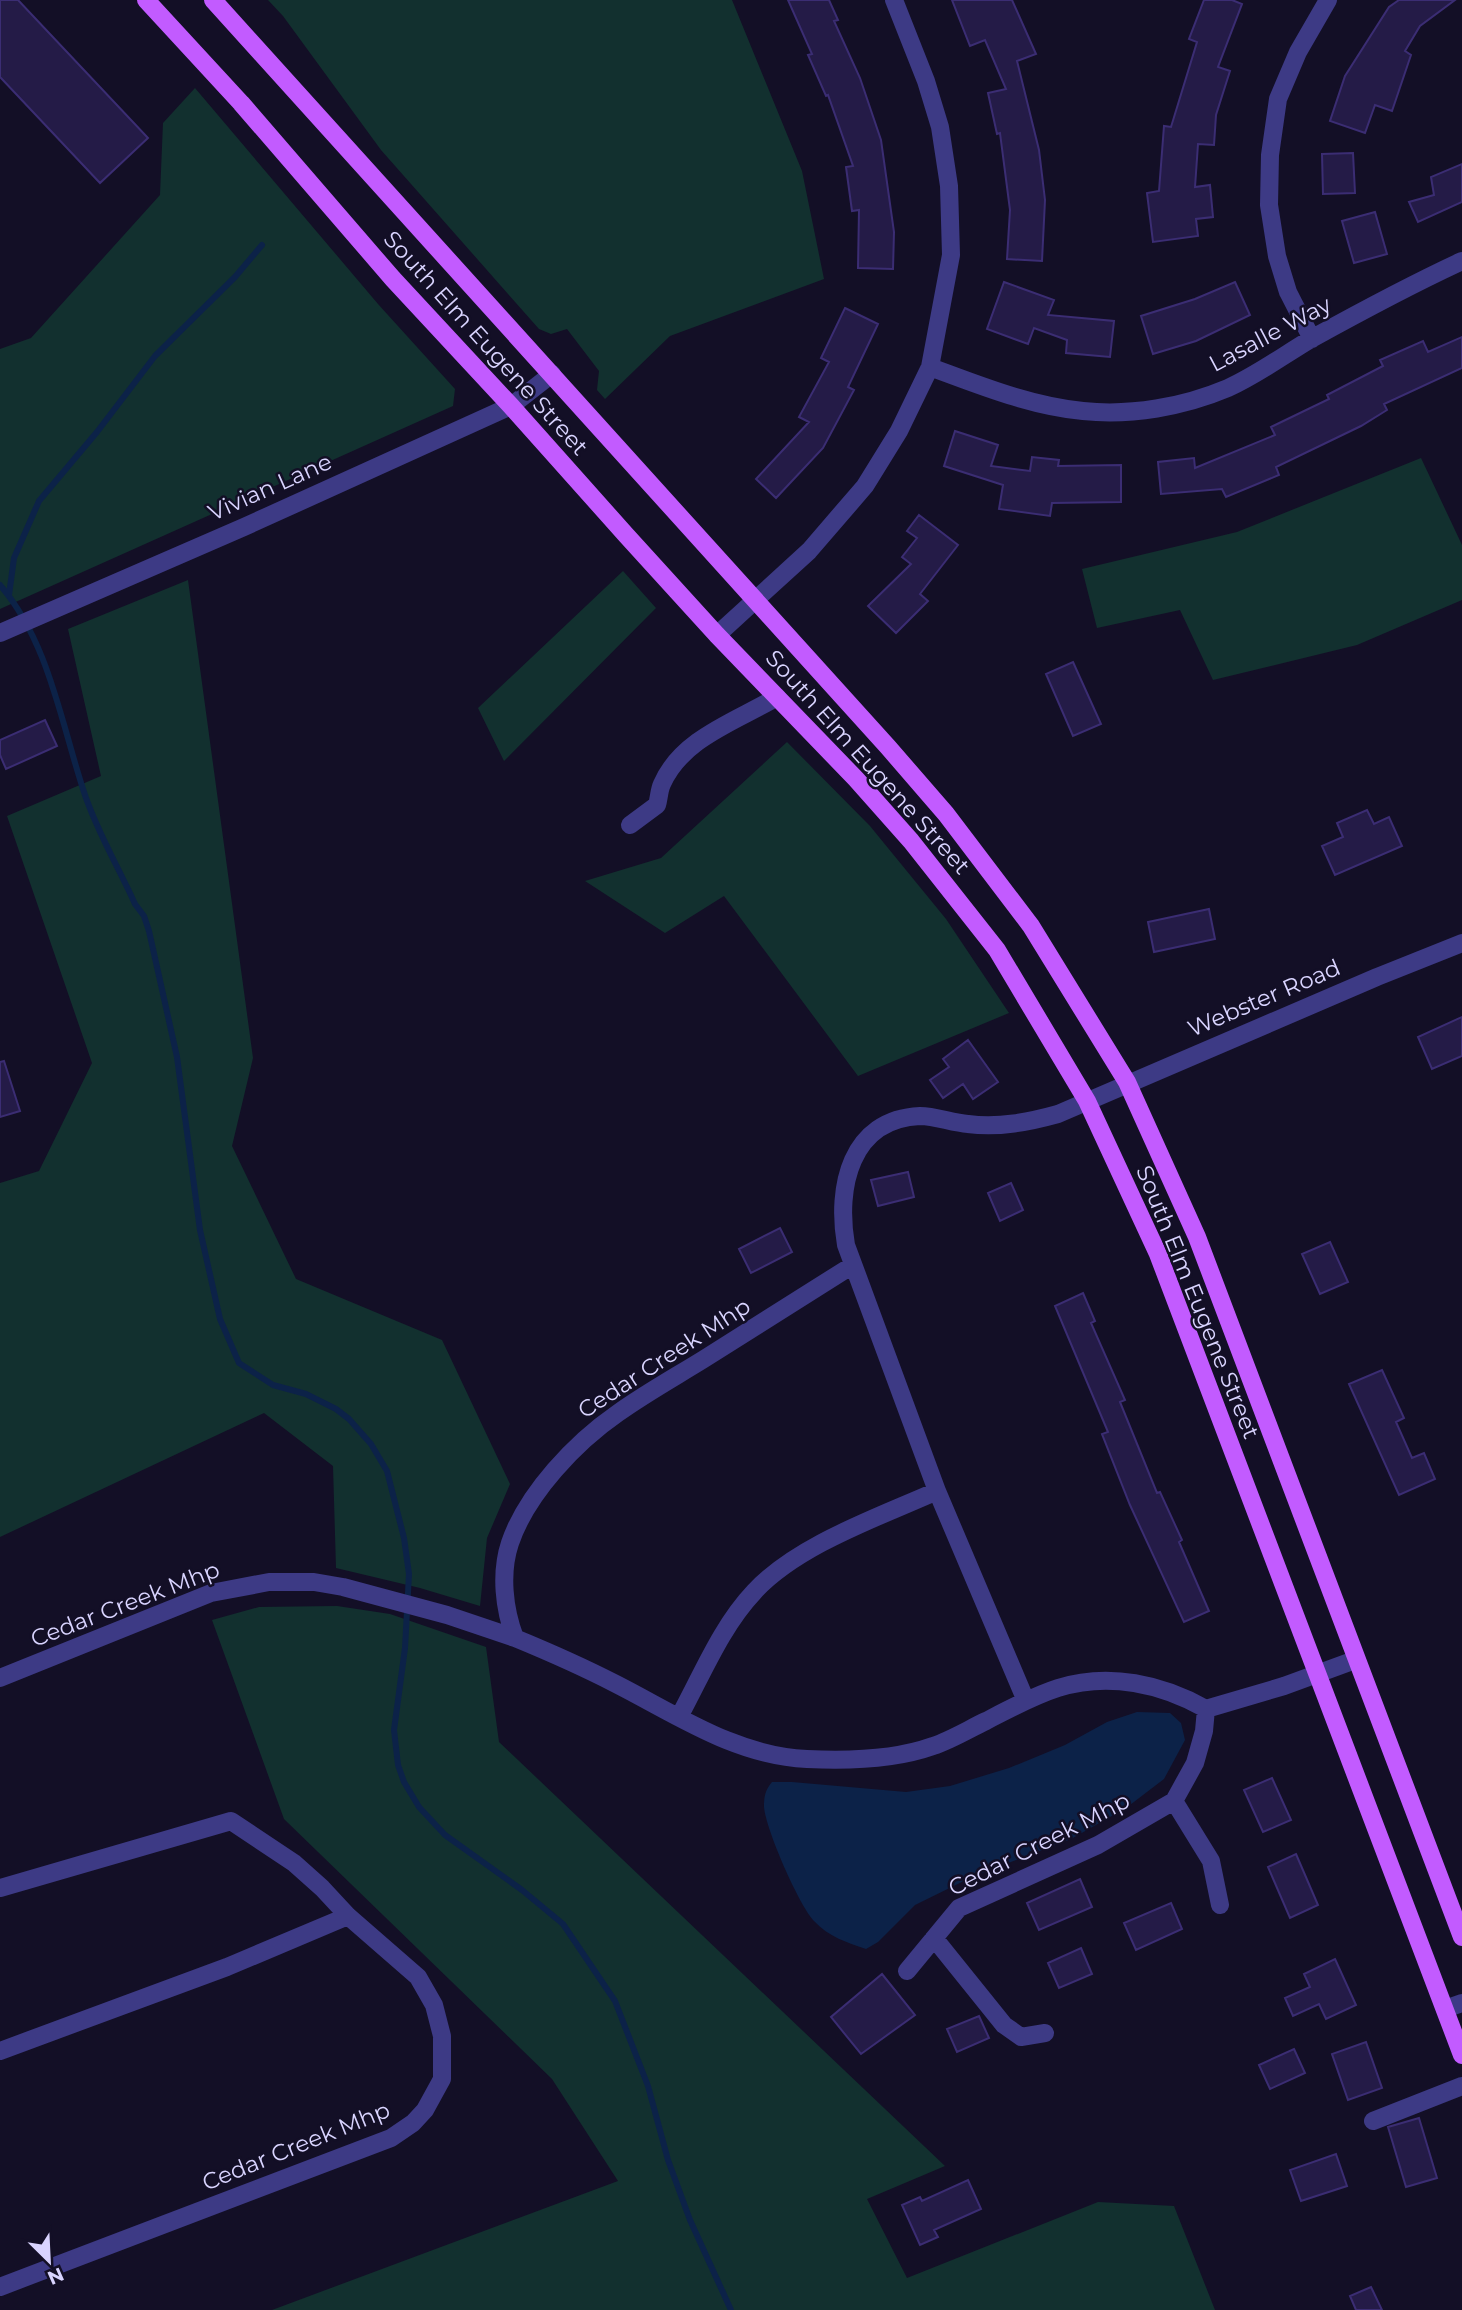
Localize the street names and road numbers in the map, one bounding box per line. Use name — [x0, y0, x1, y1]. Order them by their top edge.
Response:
street label: South Elm Eugene Street — [378, 225, 594, 461]
street label: Lasalle Way — [1204, 290, 1336, 378]
street label: Vivian Lane — [204, 447, 336, 527]
street label: South Elm Eugene Street — [760, 644, 976, 880]
street label: Webster Road — [1183, 953, 1345, 1043]
street label: South Elm Eugene Street — [1130, 1161, 1266, 1443]
street label: Cedar Creek Mhp — [573, 1292, 755, 1424]
street label: Cedar Creek Mhp — [27, 1555, 223, 1653]
street label: Cedar Creek Mhp — [944, 1786, 1134, 1902]
street label: Cedar Creek Mhp — [198, 2096, 394, 2196]

